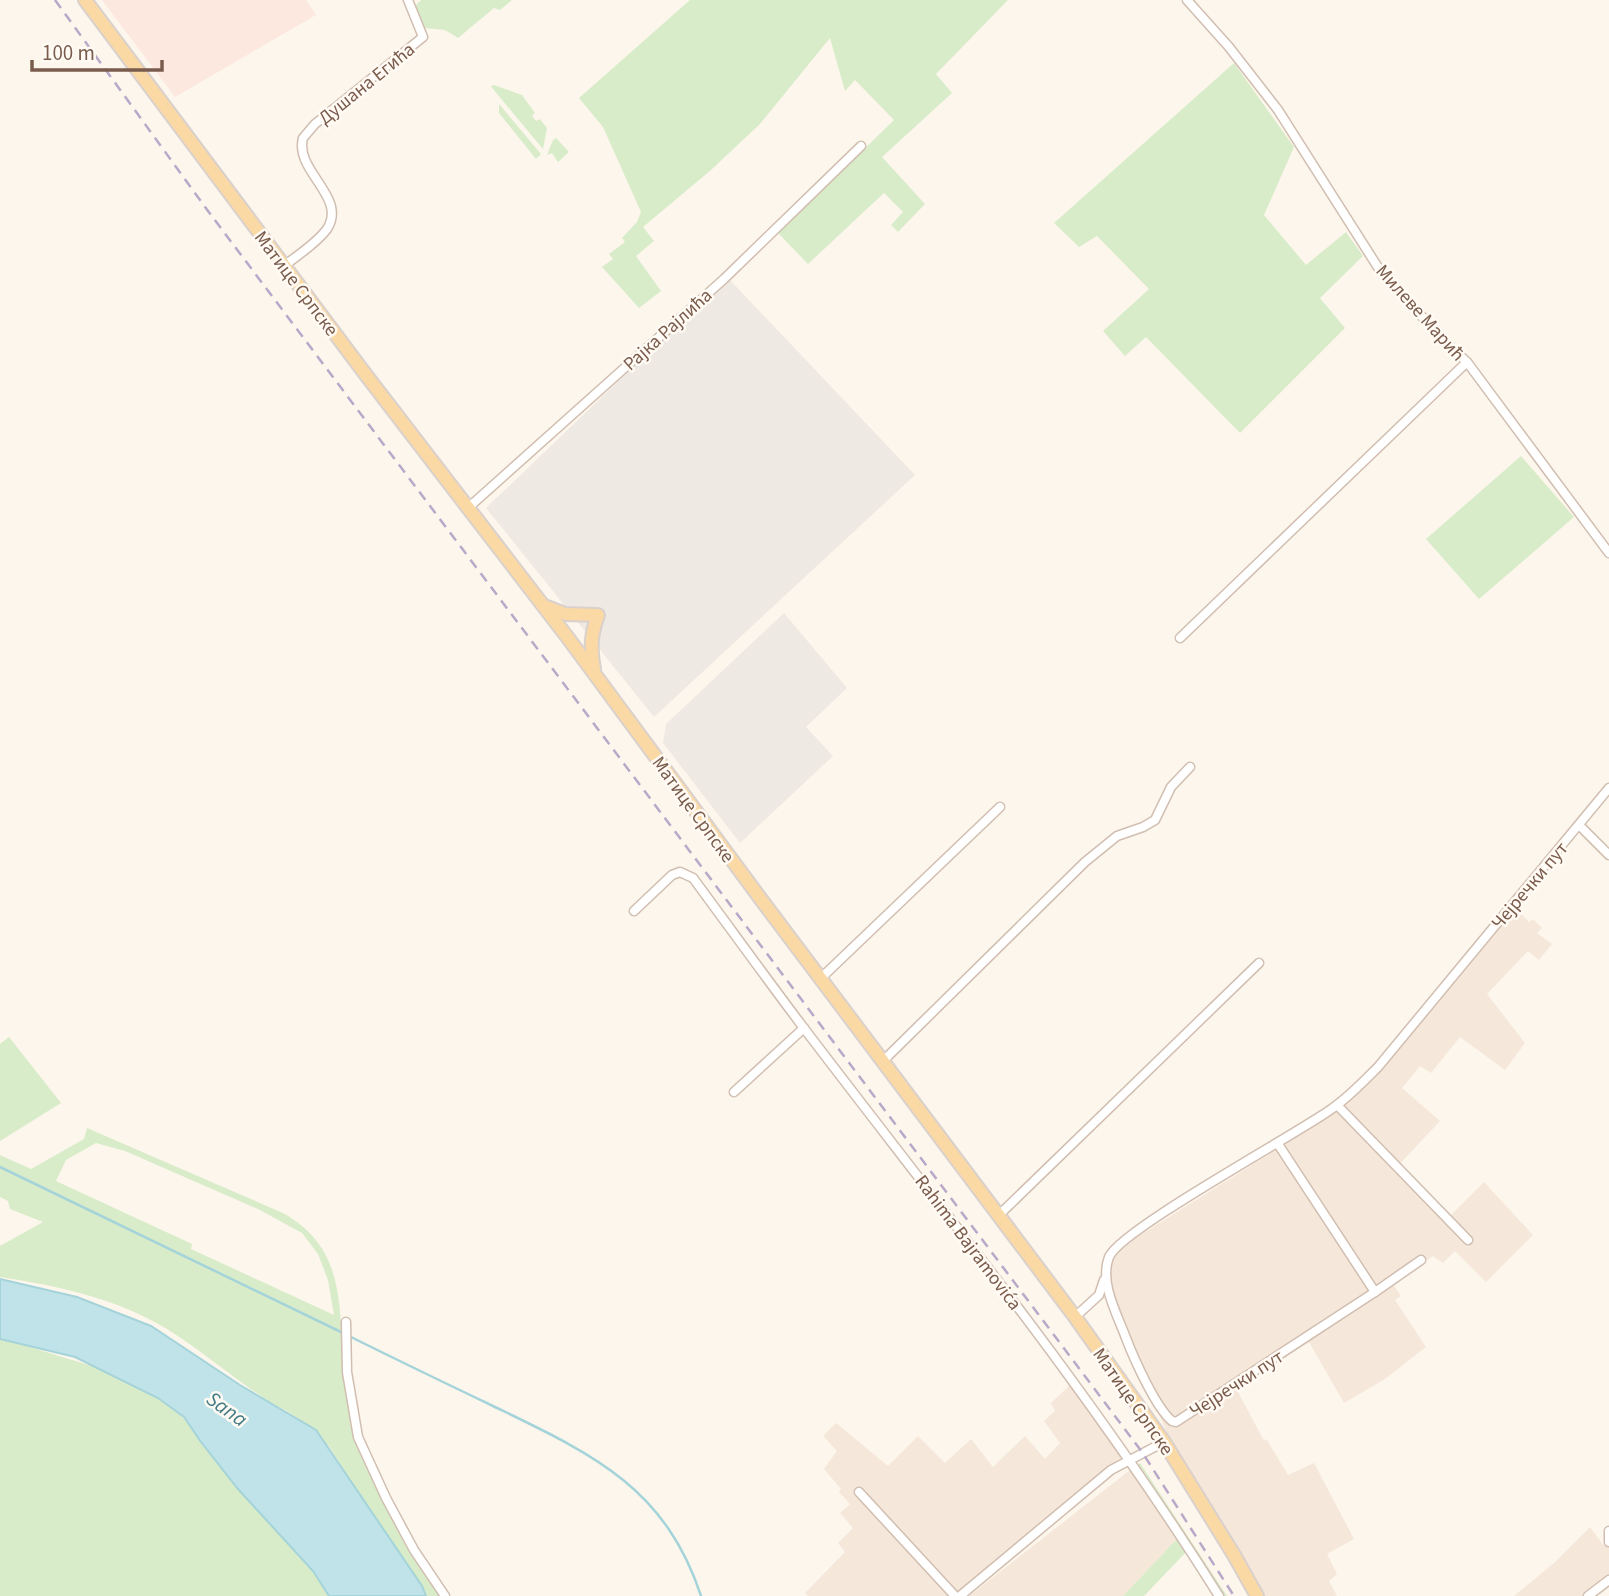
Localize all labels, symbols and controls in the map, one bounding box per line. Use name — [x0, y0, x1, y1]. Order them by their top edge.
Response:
scale bar — [32, 28, 161, 72]
street label: Душана Егића — [313, 37, 421, 132]
text: 100 m — [42, 38, 95, 68]
street label: Матице Српске — [247, 226, 344, 342]
street label: Милеве Мaрић — [1369, 259, 1471, 367]
street label: Рајка Рајлића — [617, 283, 719, 377]
street label: Матице Српске — [645, 751, 741, 869]
street label: Чејречки пут — [1485, 836, 1575, 936]
street label: Rahima Bajramovića — [908, 1170, 1028, 1316]
street label: Матице Српске — [1086, 1343, 1180, 1461]
street label: Чејречки пут — [1184, 1344, 1289, 1425]
water label: Sana — [200, 1384, 254, 1434]

